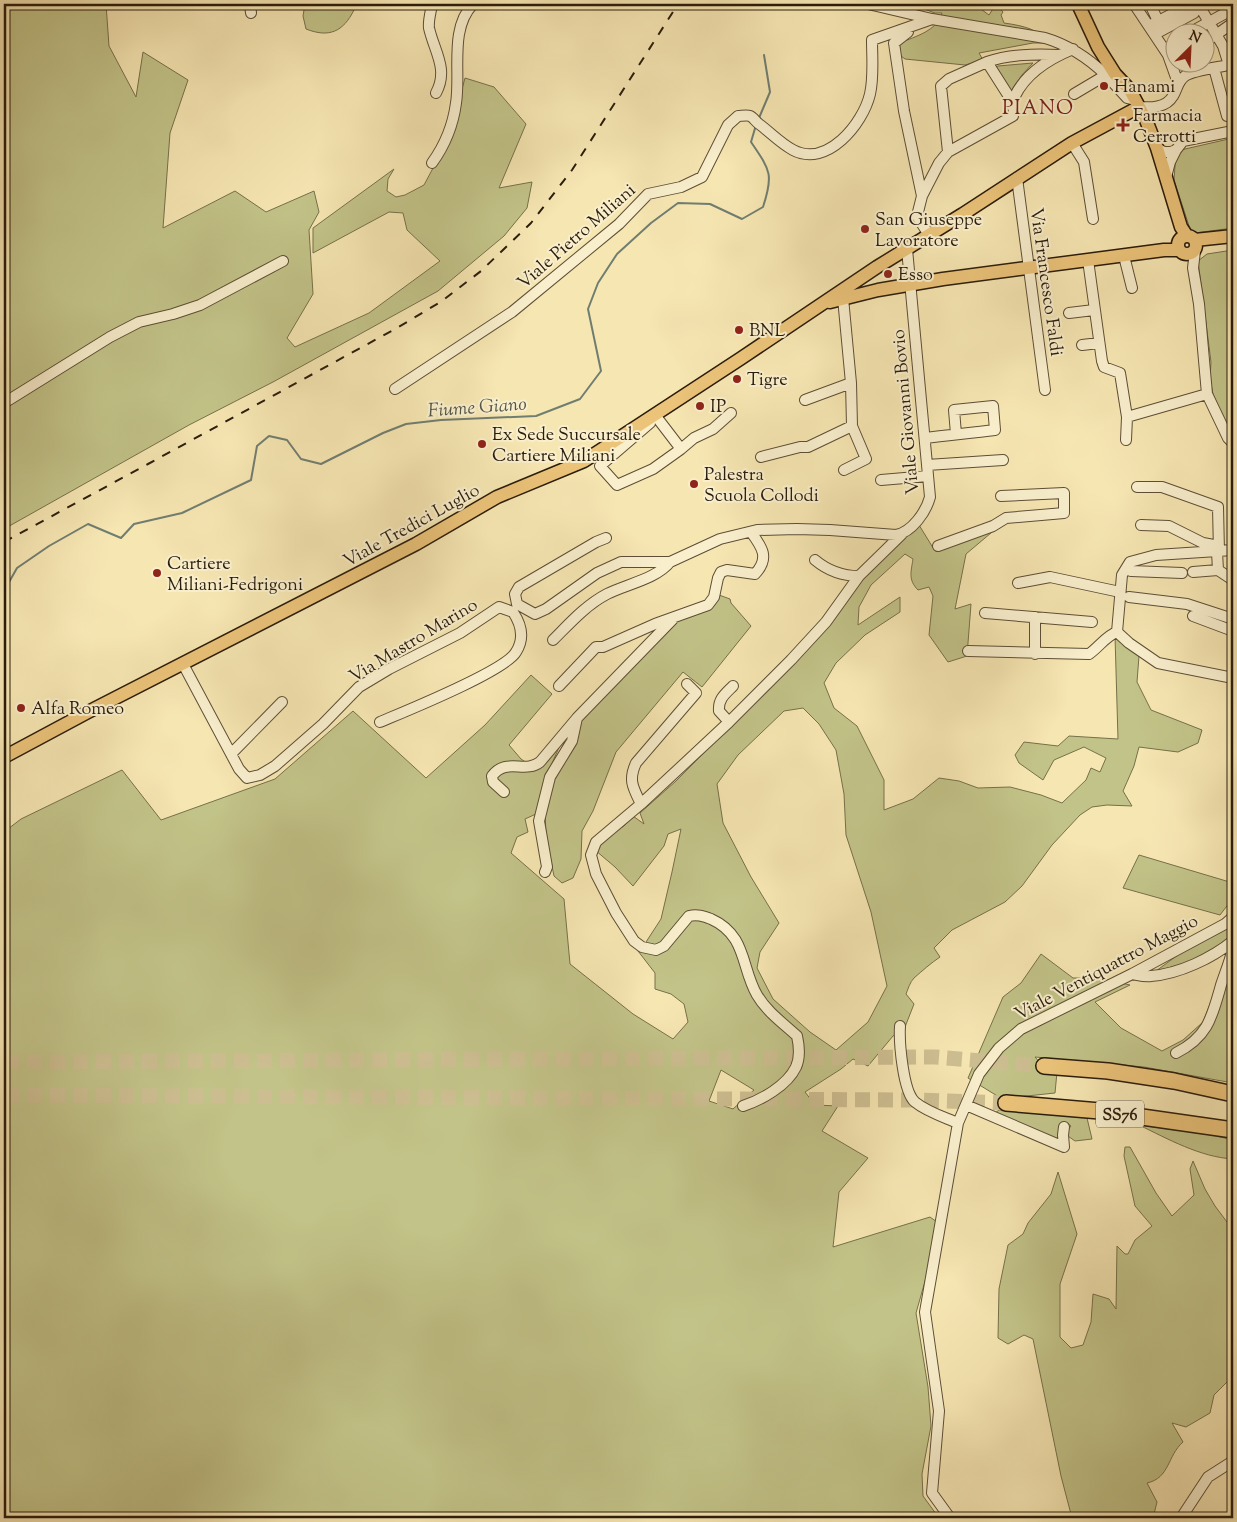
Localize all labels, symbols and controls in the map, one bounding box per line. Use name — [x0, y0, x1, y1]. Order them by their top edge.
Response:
north arrow — [1164, 22, 1214, 72]
text: N — [1185, 27, 1204, 49]
place label: Hanami — [1114, 75, 1175, 101]
marker: Hanami — [1098, 80, 1110, 92]
district label: PIANO — [1002, 95, 1074, 124]
place label: Farmacia Cerrotti — [1133, 104, 1202, 151]
marker: Farmacia Cerrotti — [1117, 119, 1129, 131]
street label: Viale Pietro Miliani — [512, 179, 642, 296]
street label: Via Francesco Faldi — [1022, 206, 1068, 358]
place label: San Giuseppe Lavoratore — [875, 208, 982, 255]
marker: San Giuseppe Lavoratore — [859, 223, 871, 235]
place label: Esso — [898, 263, 933, 289]
marker: Esso — [882, 268, 894, 280]
place label: BNL — [749, 319, 785, 345]
marker: BNL — [733, 324, 745, 336]
street label: Viale Giovanni Bovio — [887, 328, 927, 496]
place label: Tigre — [747, 368, 788, 394]
marker: Tigre — [731, 373, 743, 385]
water label: Fiume Giano — [427, 392, 528, 425]
place label: IP — [710, 395, 726, 421]
marker: IP — [694, 400, 706, 412]
place label: Ex Sede Succursale Cartiere Miliani — [492, 423, 641, 470]
marker: Ex Sede Succursale Cartiere Miliani — [476, 438, 488, 450]
place label: Palestra Scuola Collodi — [704, 463, 819, 510]
street label: Viale Tredici Luglio — [339, 478, 485, 575]
marker: Palestra Scuola Collodi — [688, 478, 700, 490]
place label: Cartiere Miliani-Fedrigoni — [167, 552, 303, 599]
marker: Cartiere Miliani-Fedrigoni — [151, 567, 163, 579]
street label: Via Mastro Marino — [345, 593, 483, 690]
place label: Alfa Romeo — [31, 697, 124, 723]
marker: Alfa Romeo — [15, 702, 27, 714]
street label: Viale Ventiquattro Maggio — [1010, 909, 1204, 1028]
road number: SS76 — [1096, 1100, 1144, 1128]

